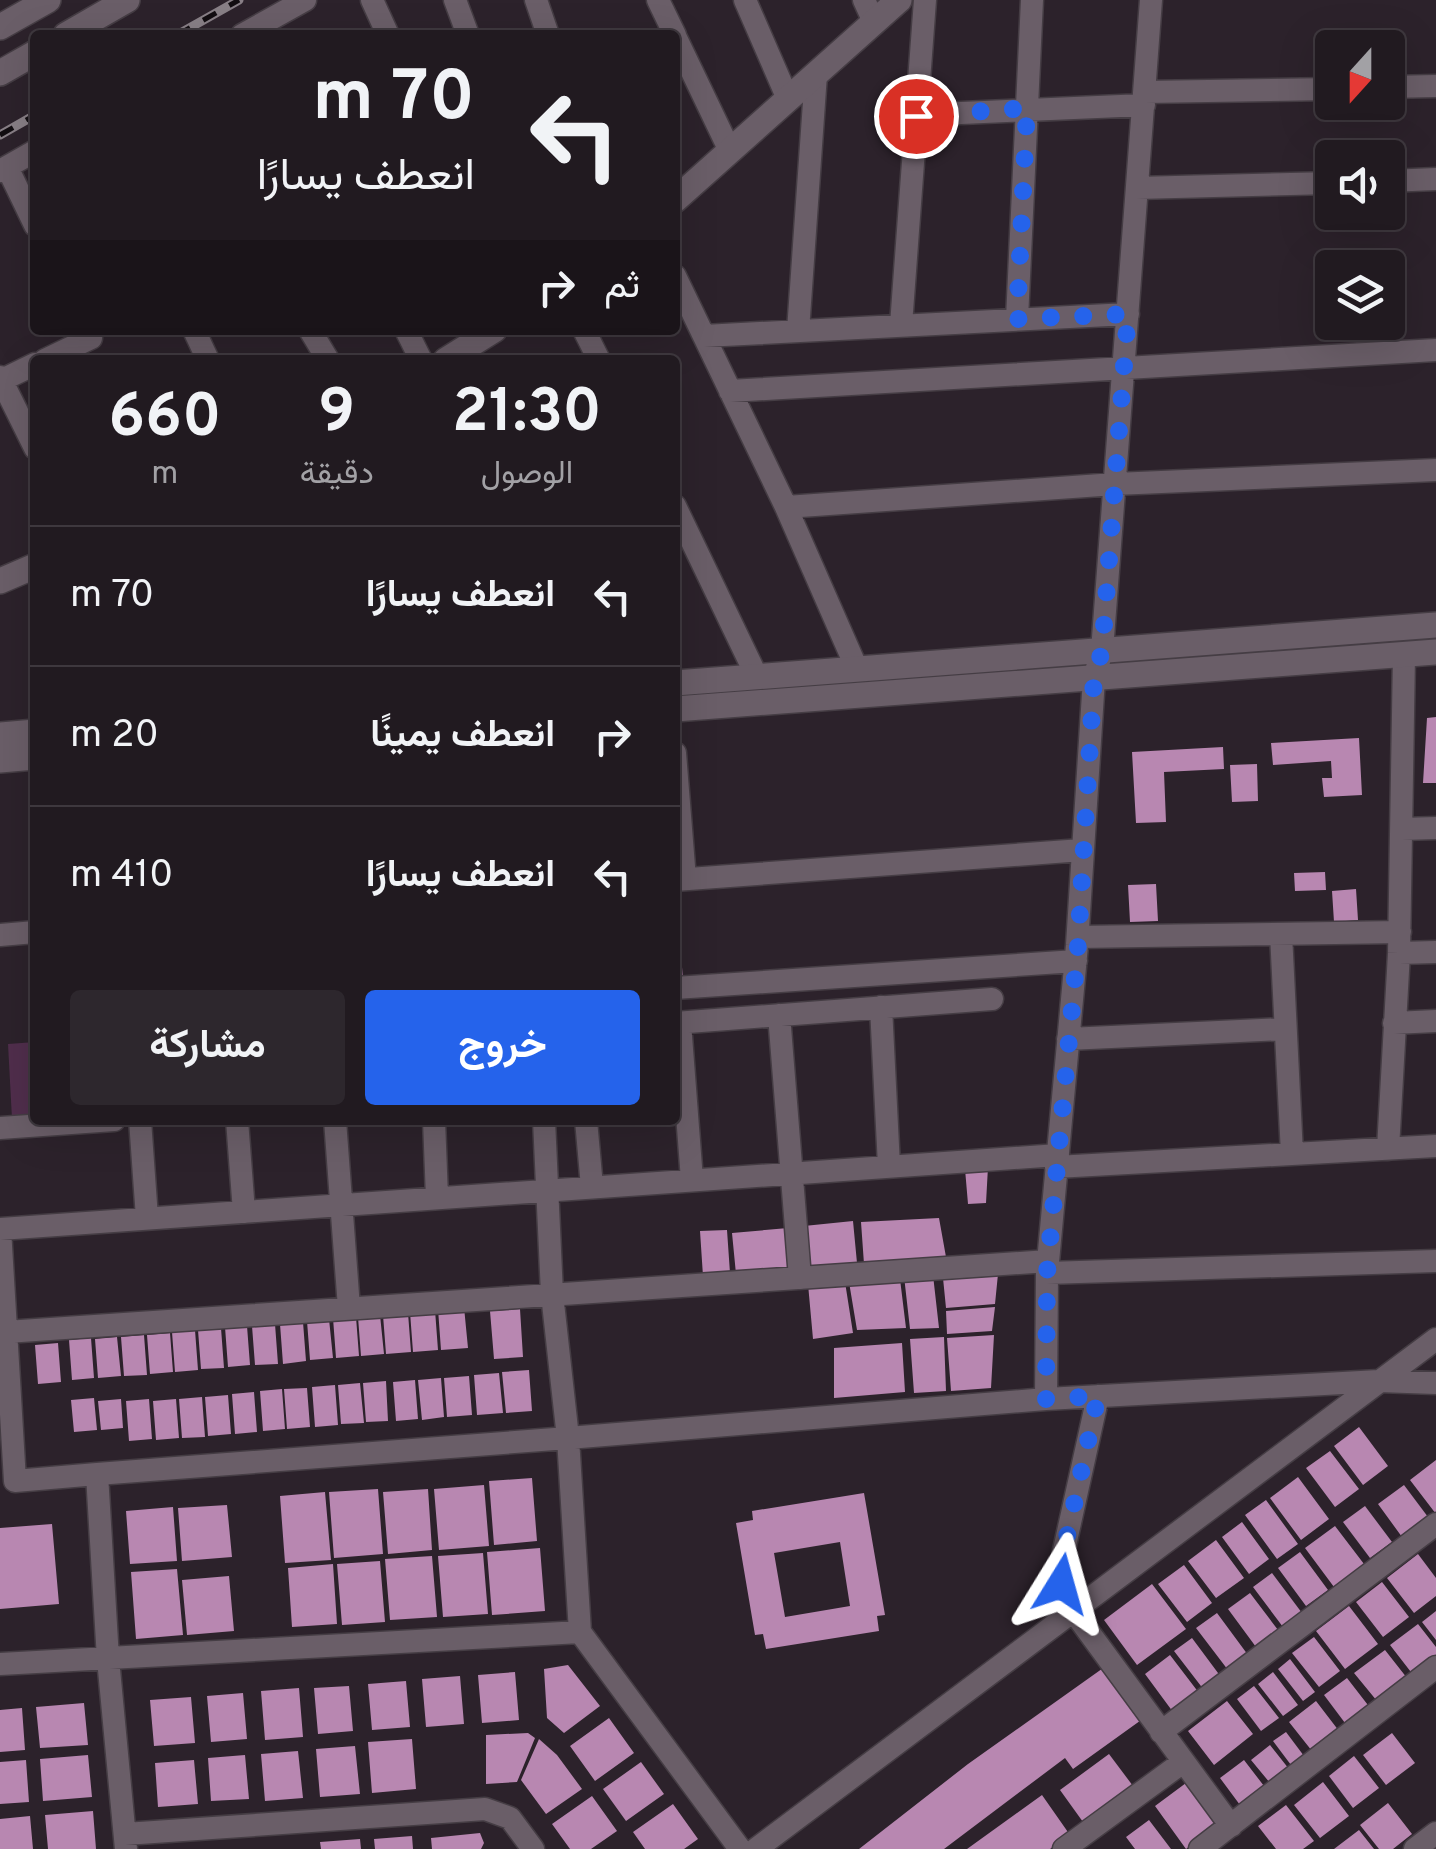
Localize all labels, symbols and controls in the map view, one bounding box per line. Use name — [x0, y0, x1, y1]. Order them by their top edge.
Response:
north arrow — [1315, 30, 1405, 120]
map controls — [1315, 30, 1405, 340]
text: 70 m — [312, 56, 475, 145]
icon: left — [510, 70, 640, 200]
pin — [874, 74, 959, 159]
icon: arrive — [889, 89, 944, 144]
button: sound — [1315, 140, 1405, 230]
text: انعطف يسارًا — [257, 149, 475, 206]
button: layers — [1315, 250, 1405, 340]
icon: right — [529, 260, 584, 315]
text: ثم — [604, 263, 640, 312]
text: 9 — [318, 377, 355, 453]
text: 21:30 — [452, 377, 602, 453]
text: 660 — [108, 382, 221, 458]
text: m — [151, 455, 178, 495]
text: دقيقة — [300, 455, 374, 495]
text: الوصول — [481, 455, 573, 495]
icon: left — [585, 569, 640, 624]
text: 70 m — [70, 572, 154, 621]
text: انعطف يسارًا — [366, 572, 555, 621]
icon: right — [585, 709, 640, 764]
text: 20 m — [70, 712, 159, 761]
text: انعطف يمينًا — [370, 712, 555, 761]
icon: left — [585, 849, 640, 904]
text: 410 m — [70, 852, 173, 901]
text: انعطف يسارًا — [366, 852, 555, 901]
button: مشاركة — [70, 990, 345, 1105]
button: خروج — [365, 990, 640, 1105]
position arrow — [1009, 1532, 1113, 1636]

